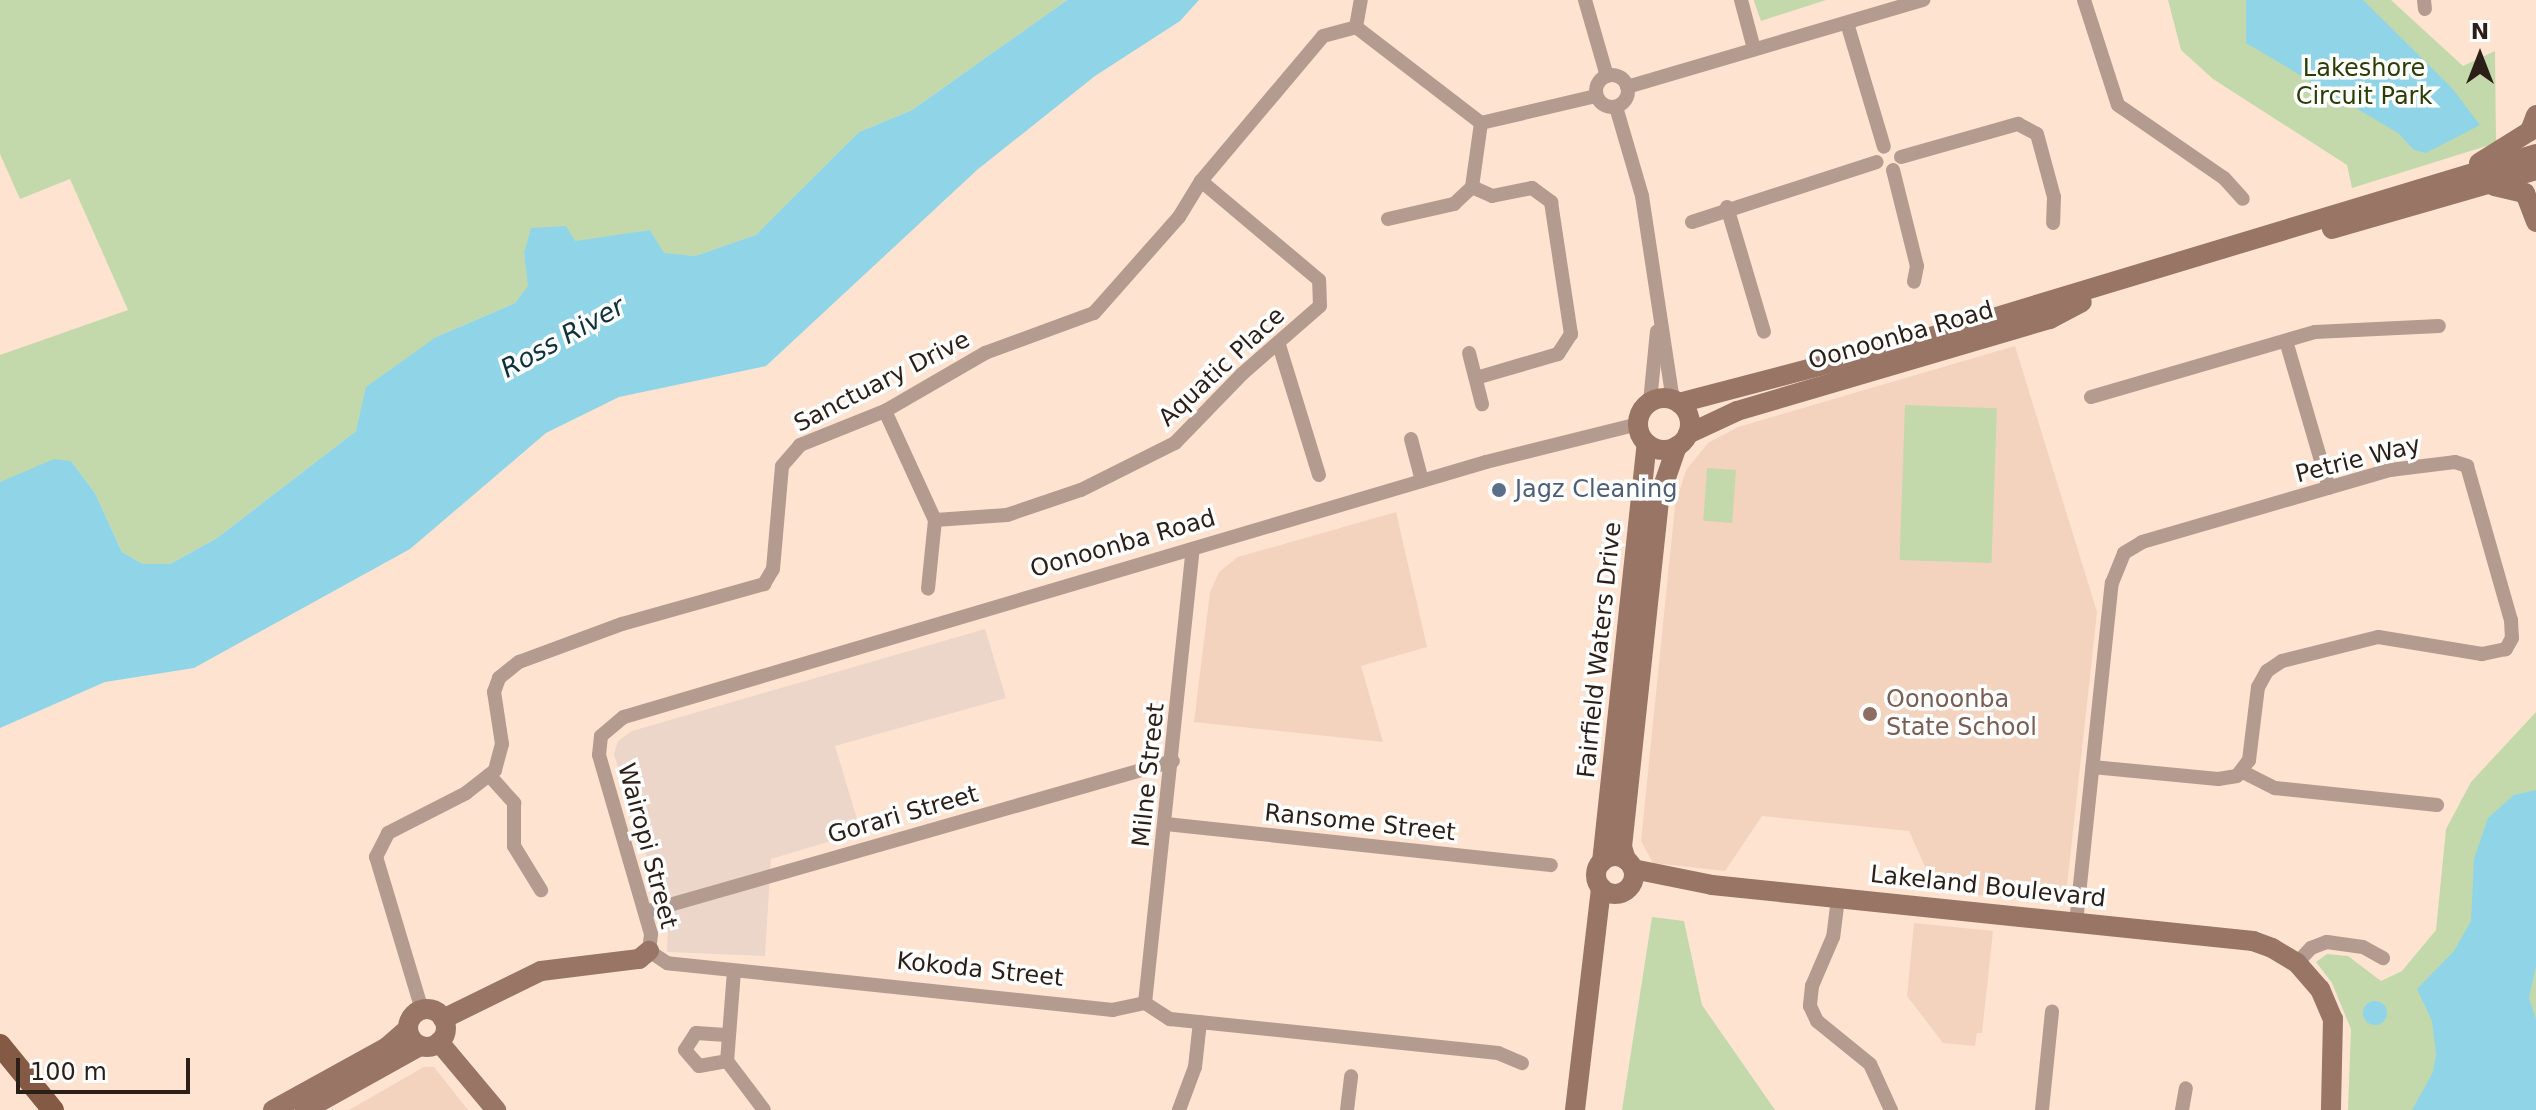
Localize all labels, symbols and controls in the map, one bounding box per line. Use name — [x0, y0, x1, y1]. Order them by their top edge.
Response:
north arrow — [2440, 16, 2520, 96]
text: N — [2471, 19, 2489, 44]
park label: Lakeshore Circuit Park — [2296, 55, 2432, 111]
water label: Ross River — [496, 291, 630, 385]
street label: Oonoonba Road — [1805, 296, 1997, 376]
street label: Aquatic Place — [1153, 301, 1291, 433]
street label: Sanctuary Drive — [789, 325, 975, 439]
street label: Petrie Way — [2293, 431, 2423, 489]
place label: Jagz Cleaning — [1515, 476, 1677, 504]
marker: Jagz Cleaning — [1490, 481, 1508, 499]
street label: Oonoonba Road — [1027, 504, 1219, 584]
street label: Fairfield Waters Drive — [1572, 521, 1628, 779]
place label: Oonoonba State School — [1886, 686, 2037, 742]
street label: Milne Street — [1127, 702, 1171, 848]
marker: Oonoonba State School — [1861, 705, 1879, 723]
street label: Wairopi Street — [611, 760, 683, 932]
street label: Gorari Street — [825, 780, 981, 850]
street label: Ransome Street — [1263, 799, 1457, 847]
street label: Lakeland Boulevard — [1869, 860, 2107, 914]
street label: Kokoda Street — [895, 947, 1065, 993]
scale bar — [20, 1042, 194, 1092]
text: 100 m — [30, 1058, 107, 1086]

